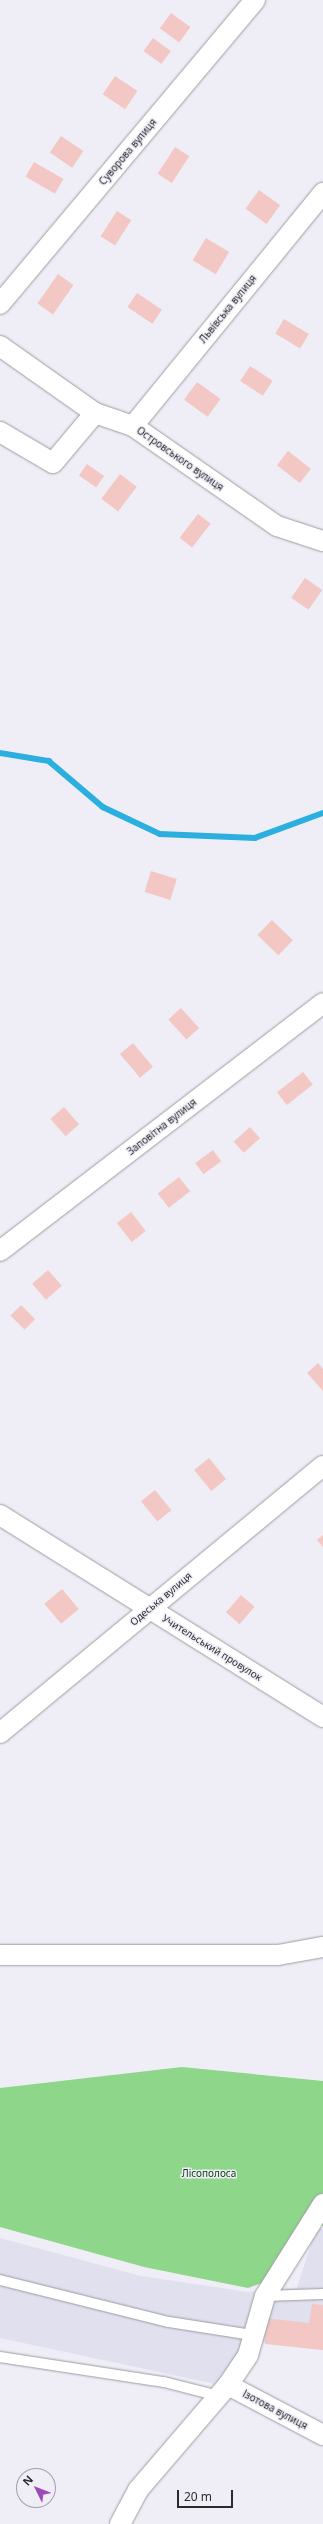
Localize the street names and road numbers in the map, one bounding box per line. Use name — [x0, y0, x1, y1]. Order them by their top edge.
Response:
street label: Суворова вулиця — [97, 116, 159, 188]
street label: Львівська вулиця — [197, 273, 259, 345]
street label: Островського вулиця — [134, 424, 226, 494]
street label: Заповітна вулиця — [125, 1096, 199, 1158]
street label: Одеська вулиця — [128, 1570, 194, 1628]
street label: Учительський провулок — [160, 1612, 264, 1684]
street label: Ізотова вулиця — [240, 2388, 310, 2432]

